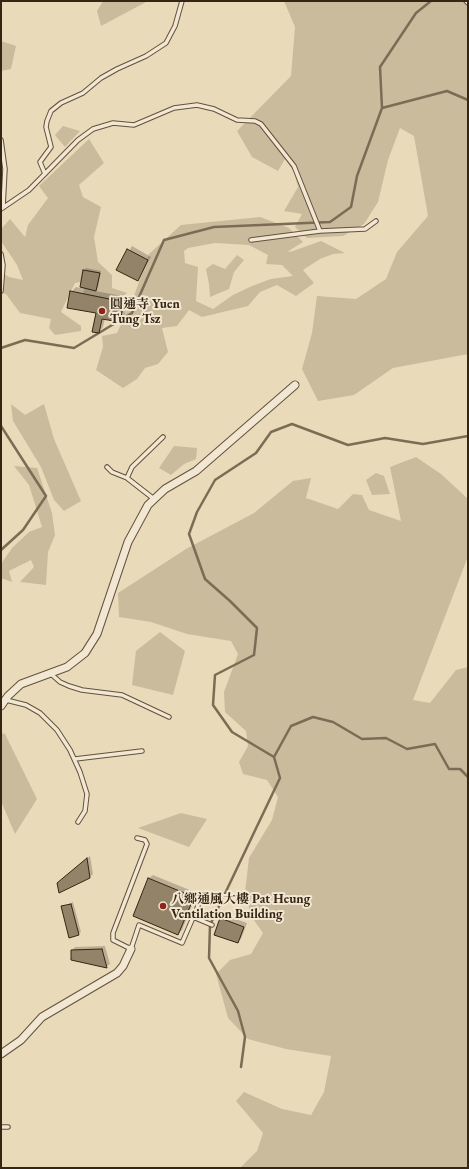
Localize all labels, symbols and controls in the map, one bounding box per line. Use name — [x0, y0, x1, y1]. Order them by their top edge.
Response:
place label: 圓通寺 Yuen Tung Tsz — [110, 296, 180, 327]
marker: 圓通寺 Yuen Tung Tsz — [97, 306, 107, 316]
place label: 八鄉通風大樓 Pat Heung Ventilation Building — [171, 891, 310, 922]
marker: 八鄉通風大樓 Pat Heung Ventilation Building — [158, 901, 168, 911]

